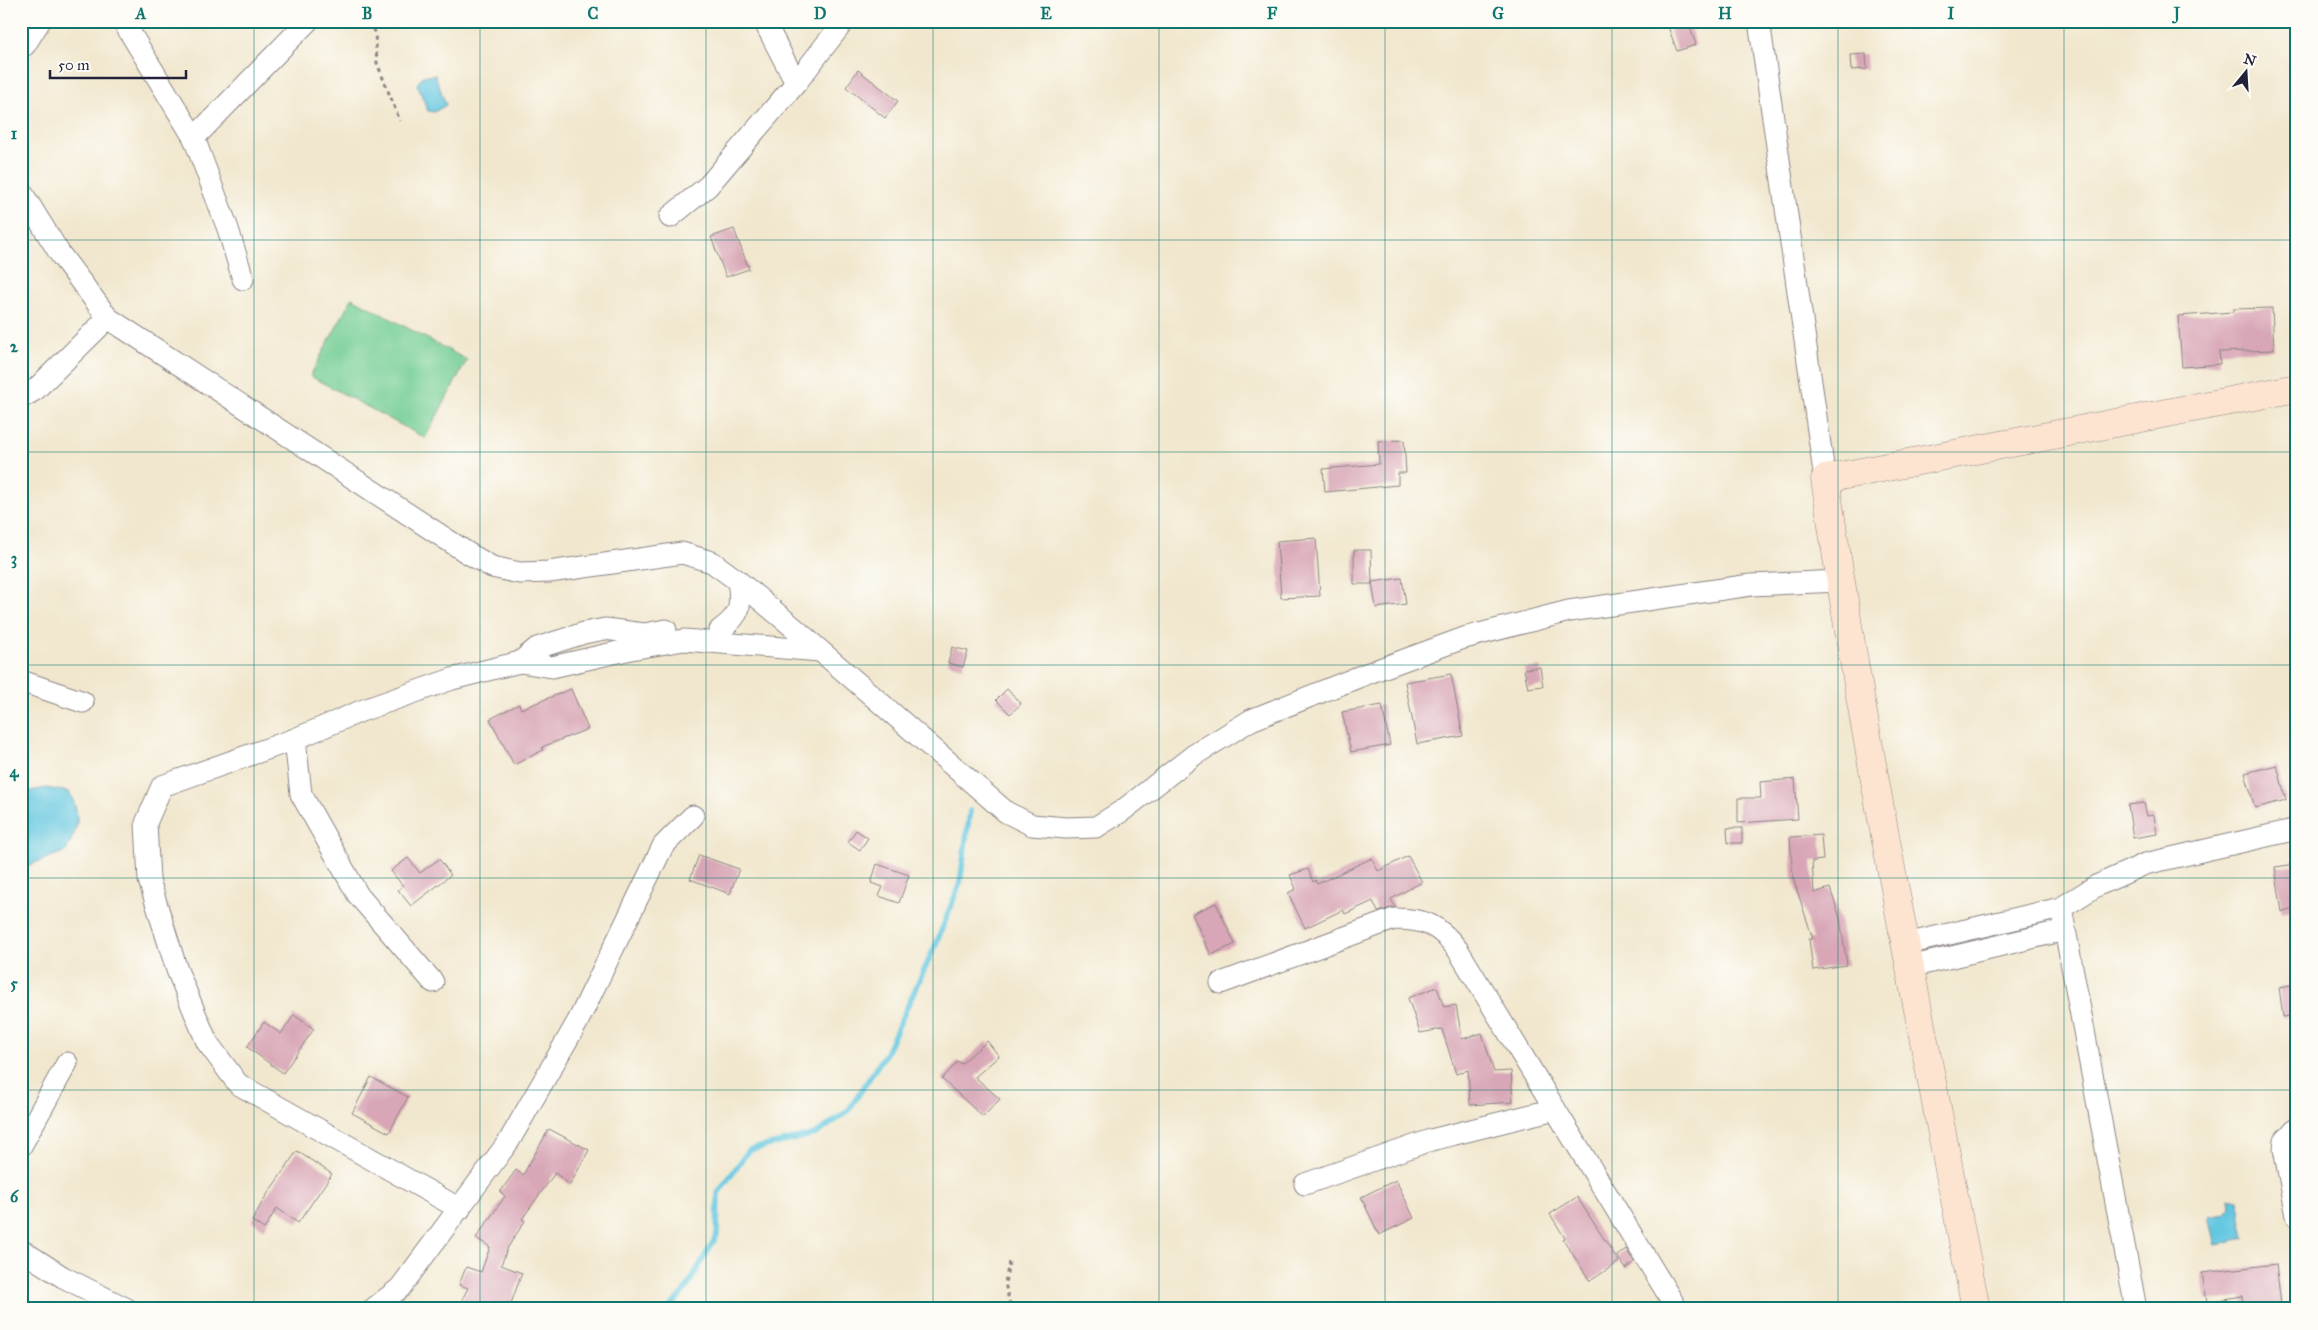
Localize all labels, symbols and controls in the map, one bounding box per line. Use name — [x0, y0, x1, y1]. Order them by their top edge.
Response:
text: A — [135, 4, 147, 23]
text: B — [362, 4, 372, 23]
text: C — [588, 4, 599, 23]
text: D — [814, 4, 827, 23]
text: E — [1040, 4, 1052, 23]
text: F — [1267, 4, 1278, 23]
text: G — [1492, 4, 1504, 23]
text: H — [1718, 4, 1732, 23]
text: I — [1948, 4, 1955, 23]
text: J — [2172, 4, 2181, 24]
scale bar — [50, 48, 186, 80]
north arrow — [2220, 48, 2270, 98]
text: N — [2242, 50, 2258, 70]
text: 50 m — [58, 56, 90, 74]
text: 1 — [11, 124, 18, 143]
text: 2 — [10, 337, 19, 356]
text: 3 — [11, 549, 17, 569]
text: 4 — [10, 762, 20, 782]
text: 5 — [10, 974, 18, 993]
text: 6 — [10, 1187, 19, 1206]

